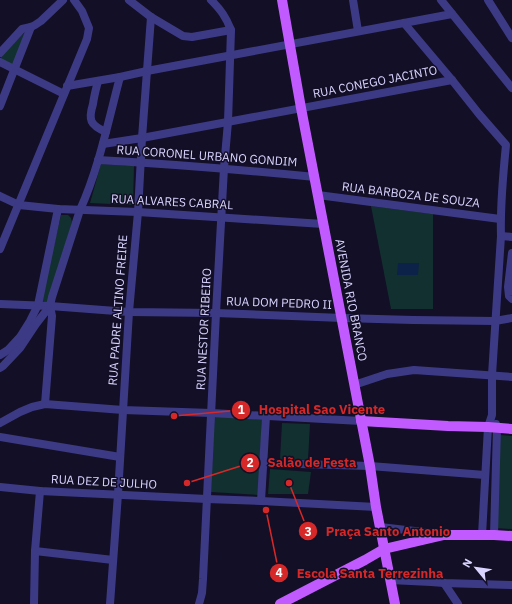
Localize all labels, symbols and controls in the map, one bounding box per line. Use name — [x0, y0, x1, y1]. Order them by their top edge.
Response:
street label: RUA CONEGO JACINTO — [311, 62, 438, 101]
street label: RUA CORONEL URBANO GONDIM — [116, 142, 298, 169]
street label: RUA BARBOZA DE SOUZA — [341, 179, 481, 210]
street label: RUA ALVARES CABRAL — [111, 191, 234, 212]
street label: RUA PADRE ALTINO FREIRE — [105, 234, 130, 386]
street label: AVENIDA RIO BRANCO — [332, 237, 371, 362]
street label: RUA NESTOR RIBEIRO — [193, 268, 214, 390]
street label: RUA DOM PEDRO II — [226, 293, 332, 312]
callout: Hospital Sao Vicente — [231, 397, 394, 422]
text: Hospital Sao Vicente — [259, 401, 385, 418]
text: 1 — [237, 402, 245, 417]
callout: Salão de Festa — [240, 450, 365, 475]
text: Salão de Festa — [268, 454, 356, 471]
text: 2 — [246, 455, 254, 470]
street label: RUA DEZ DE JULHO — [51, 471, 157, 492]
callout: Praça Santo Antonio — [298, 519, 458, 544]
text: Praça Santo Antonio — [326, 523, 450, 540]
text: 3 — [304, 524, 312, 539]
north arrow — [456, 548, 496, 588]
text: N — [459, 556, 475, 570]
callout: Escola Santa Terrezinha — [269, 561, 452, 586]
text: 4 — [275, 565, 283, 580]
text: Escola Santa Terrezinha — [297, 565, 443, 582]

